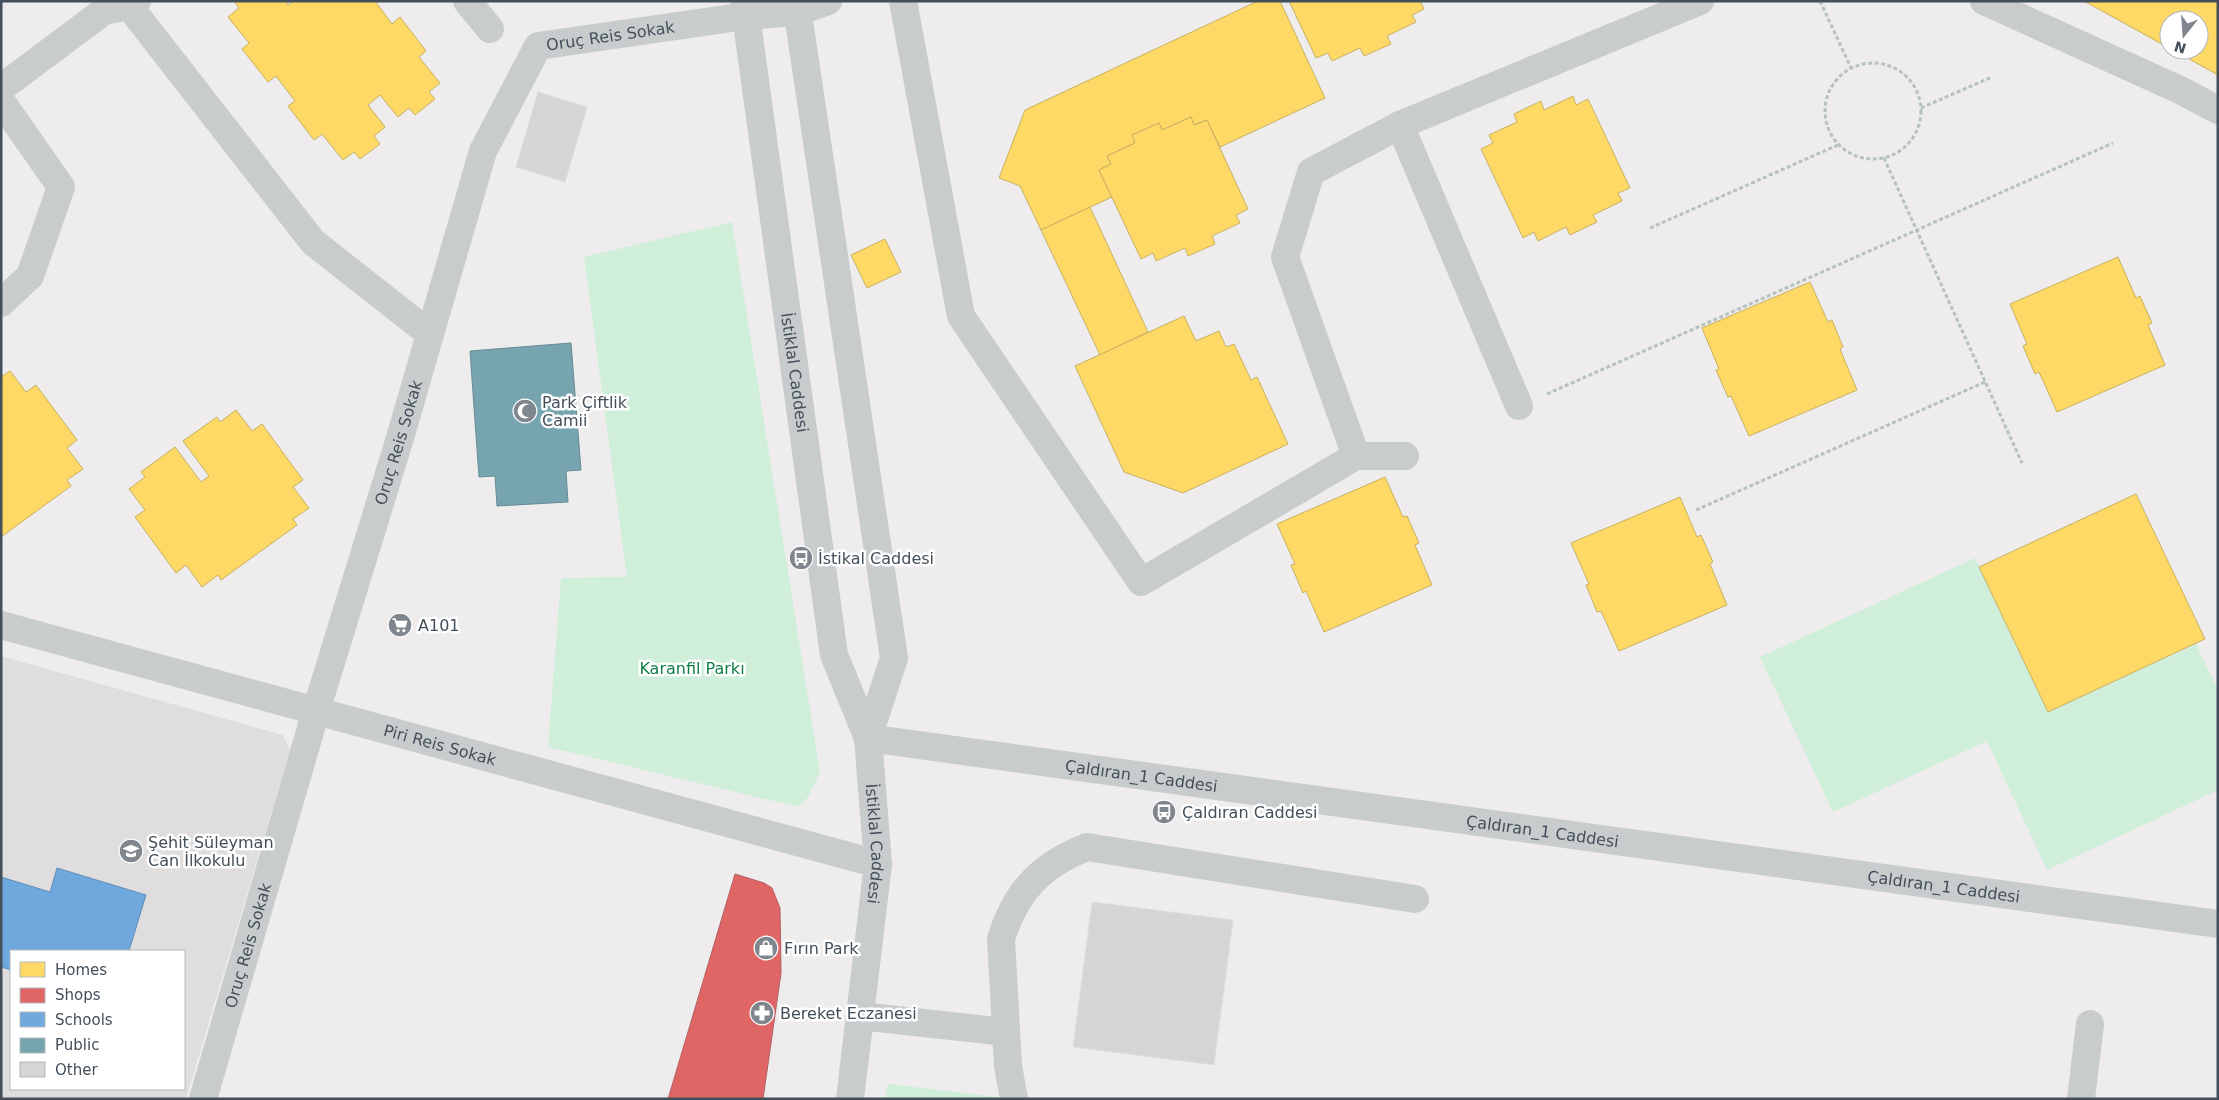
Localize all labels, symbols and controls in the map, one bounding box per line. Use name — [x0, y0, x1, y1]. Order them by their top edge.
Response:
north arrow — [2159, 10, 2209, 60]
street label: Oruç Reis Sokak — [545, 17, 676, 54]
text: N — [2172, 38, 2188, 57]
street label: İstiklal Caddesi — [777, 311, 813, 434]
street label: Oruç Reis Sokak — [371, 377, 426, 507]
place label: Park Çiftlik Camii — [542, 393, 628, 430]
mosque icon: Park Çiftlik Camii — [512, 398, 538, 424]
bus stop icon: İstikal Caddesi — [788, 545, 814, 571]
place label: İstikal Caddesi — [818, 549, 934, 568]
supermarket icon: A101 — [387, 612, 413, 638]
place label: A101 — [418, 616, 459, 635]
park label: Karanfil Parkı — [639, 659, 745, 678]
street label: Piri Reis Sokak — [382, 720, 499, 769]
street label: Çaldıran_1 Caddesi — [1064, 756, 1219, 796]
street label: İstiklal Caddesi — [862, 783, 888, 905]
bus stop icon: Çaldıran Caddesi — [1151, 799, 1177, 825]
place label: Çaldıran Caddesi — [1182, 803, 1318, 822]
street label: Çaldıran_1 Caddesi — [1465, 811, 1620, 851]
place label: Şehit Süleyman Can İlkokulu — [148, 833, 274, 870]
school or university icon: Şehit Süleyman Can İlkokulu — [118, 838, 144, 864]
street label: Çaldıran_1 Caddesi — [1866, 866, 2021, 906]
street label: Oruç Reis Sokak — [221, 880, 275, 1010]
shop icon: Fırın Park — [753, 935, 779, 961]
place label: Fırın Park — [784, 939, 859, 958]
legend — [10, 950, 185, 1090]
text: Homes — [55, 961, 107, 979]
text: Shops — [55, 986, 101, 1004]
pharmacy icon: Bereket Eczanesi — [749, 1000, 775, 1026]
place label: Bereket Eczanesi — [780, 1004, 917, 1023]
text: Schools — [55, 1011, 113, 1029]
text: Public — [55, 1036, 99, 1054]
text: Other — [55, 1061, 98, 1079]

